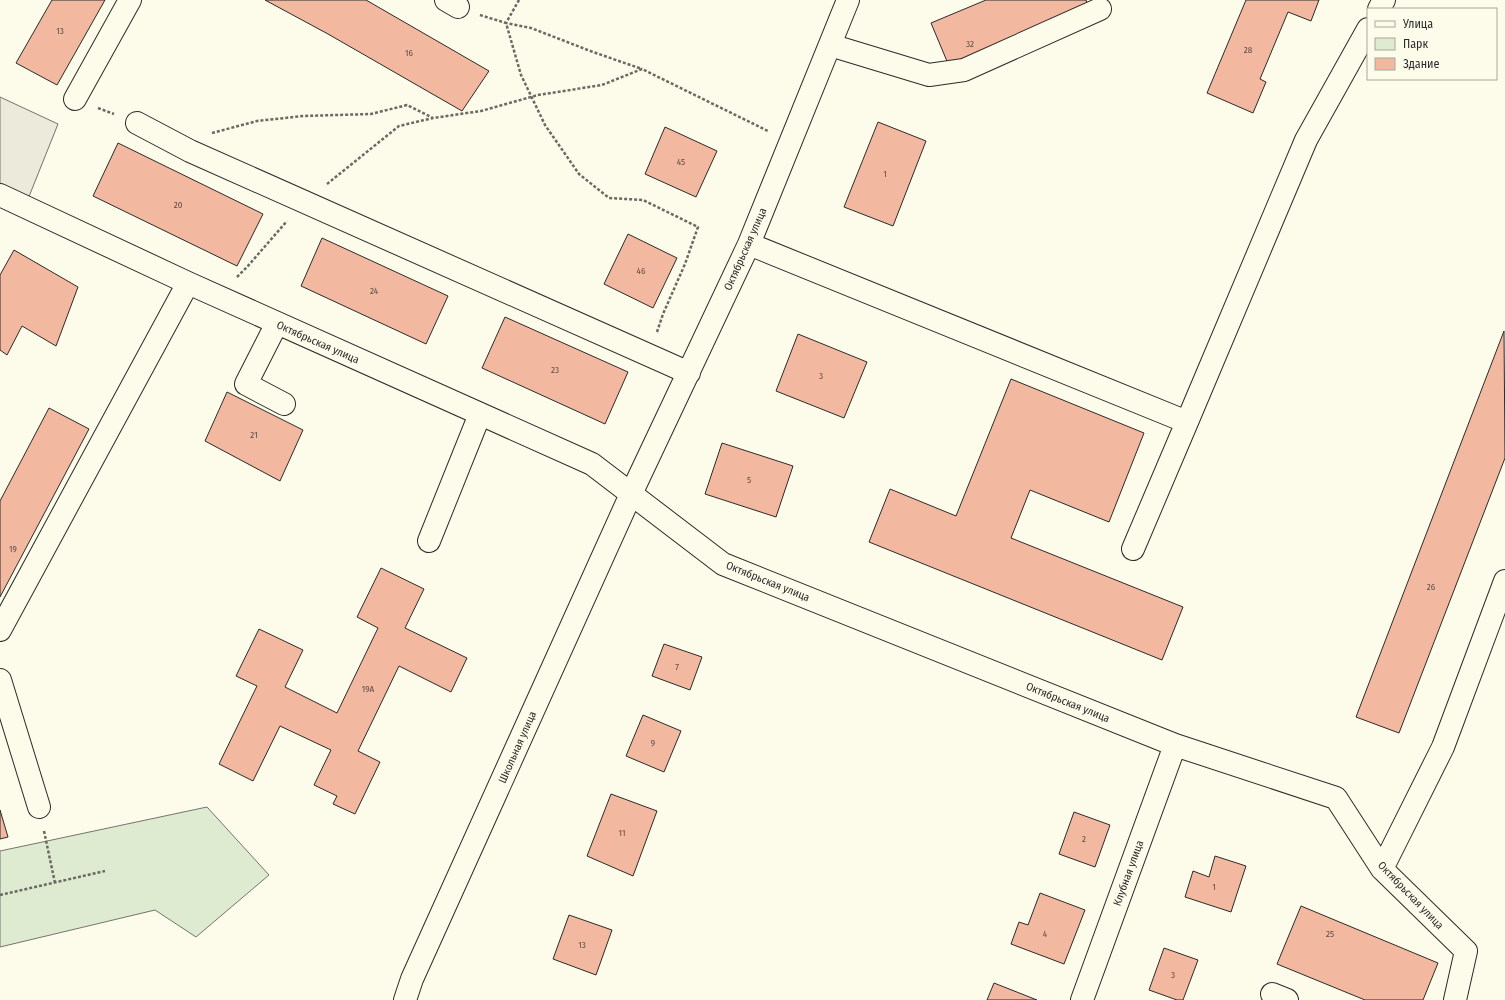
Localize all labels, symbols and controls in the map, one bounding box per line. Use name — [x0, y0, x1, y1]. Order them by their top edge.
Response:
legend — [1367, 8, 1497, 80]
text: Улица — [1402, 17, 1433, 31]
house number: 13 — [56, 26, 64, 36]
text: Парк — [1403, 37, 1429, 51]
house number: 32 — [966, 39, 974, 49]
house number: 28 — [1244, 45, 1253, 55]
house number: 16 — [405, 48, 414, 58]
text: Здание — [1403, 57, 1439, 71]
house number: 45 — [677, 157, 685, 167]
house number: 1 — [883, 169, 887, 179]
house number: 20 — [174, 200, 183, 210]
street label: Октябрьская улица — [721, 206, 770, 293]
house number: 46 — [637, 266, 646, 276]
house number: 24 — [370, 286, 379, 296]
street label: Октябрьская улица — [274, 318, 361, 367]
house number: 23 — [551, 365, 559, 375]
house number: 3 — [819, 371, 823, 381]
house number: 21 — [250, 430, 258, 440]
house number: 5 — [747, 475, 751, 485]
house number: 19 — [9, 544, 17, 554]
street label: Октябрьская улица — [724, 559, 812, 604]
house number: 26 — [1427, 582, 1436, 592]
house number: 7 — [675, 662, 679, 672]
street label: Октябрьская улица — [1024, 680, 1112, 725]
house number: 19А — [362, 684, 375, 694]
street label: Школьная улица — [496, 709, 539, 785]
house number: 9 — [651, 738, 655, 748]
house number: 11 — [619, 828, 625, 838]
house number: 2 — [1082, 834, 1086, 844]
street label: Клубная улица — [1111, 839, 1146, 908]
street label: Октябрьская улица — [1375, 859, 1446, 932]
house number: 1 — [1212, 882, 1216, 892]
house number: 4 — [1043, 929, 1048, 939]
house number: 25 — [1326, 929, 1334, 939]
house number: 13 — [578, 940, 586, 950]
house number: 3 — [1171, 970, 1175, 980]

